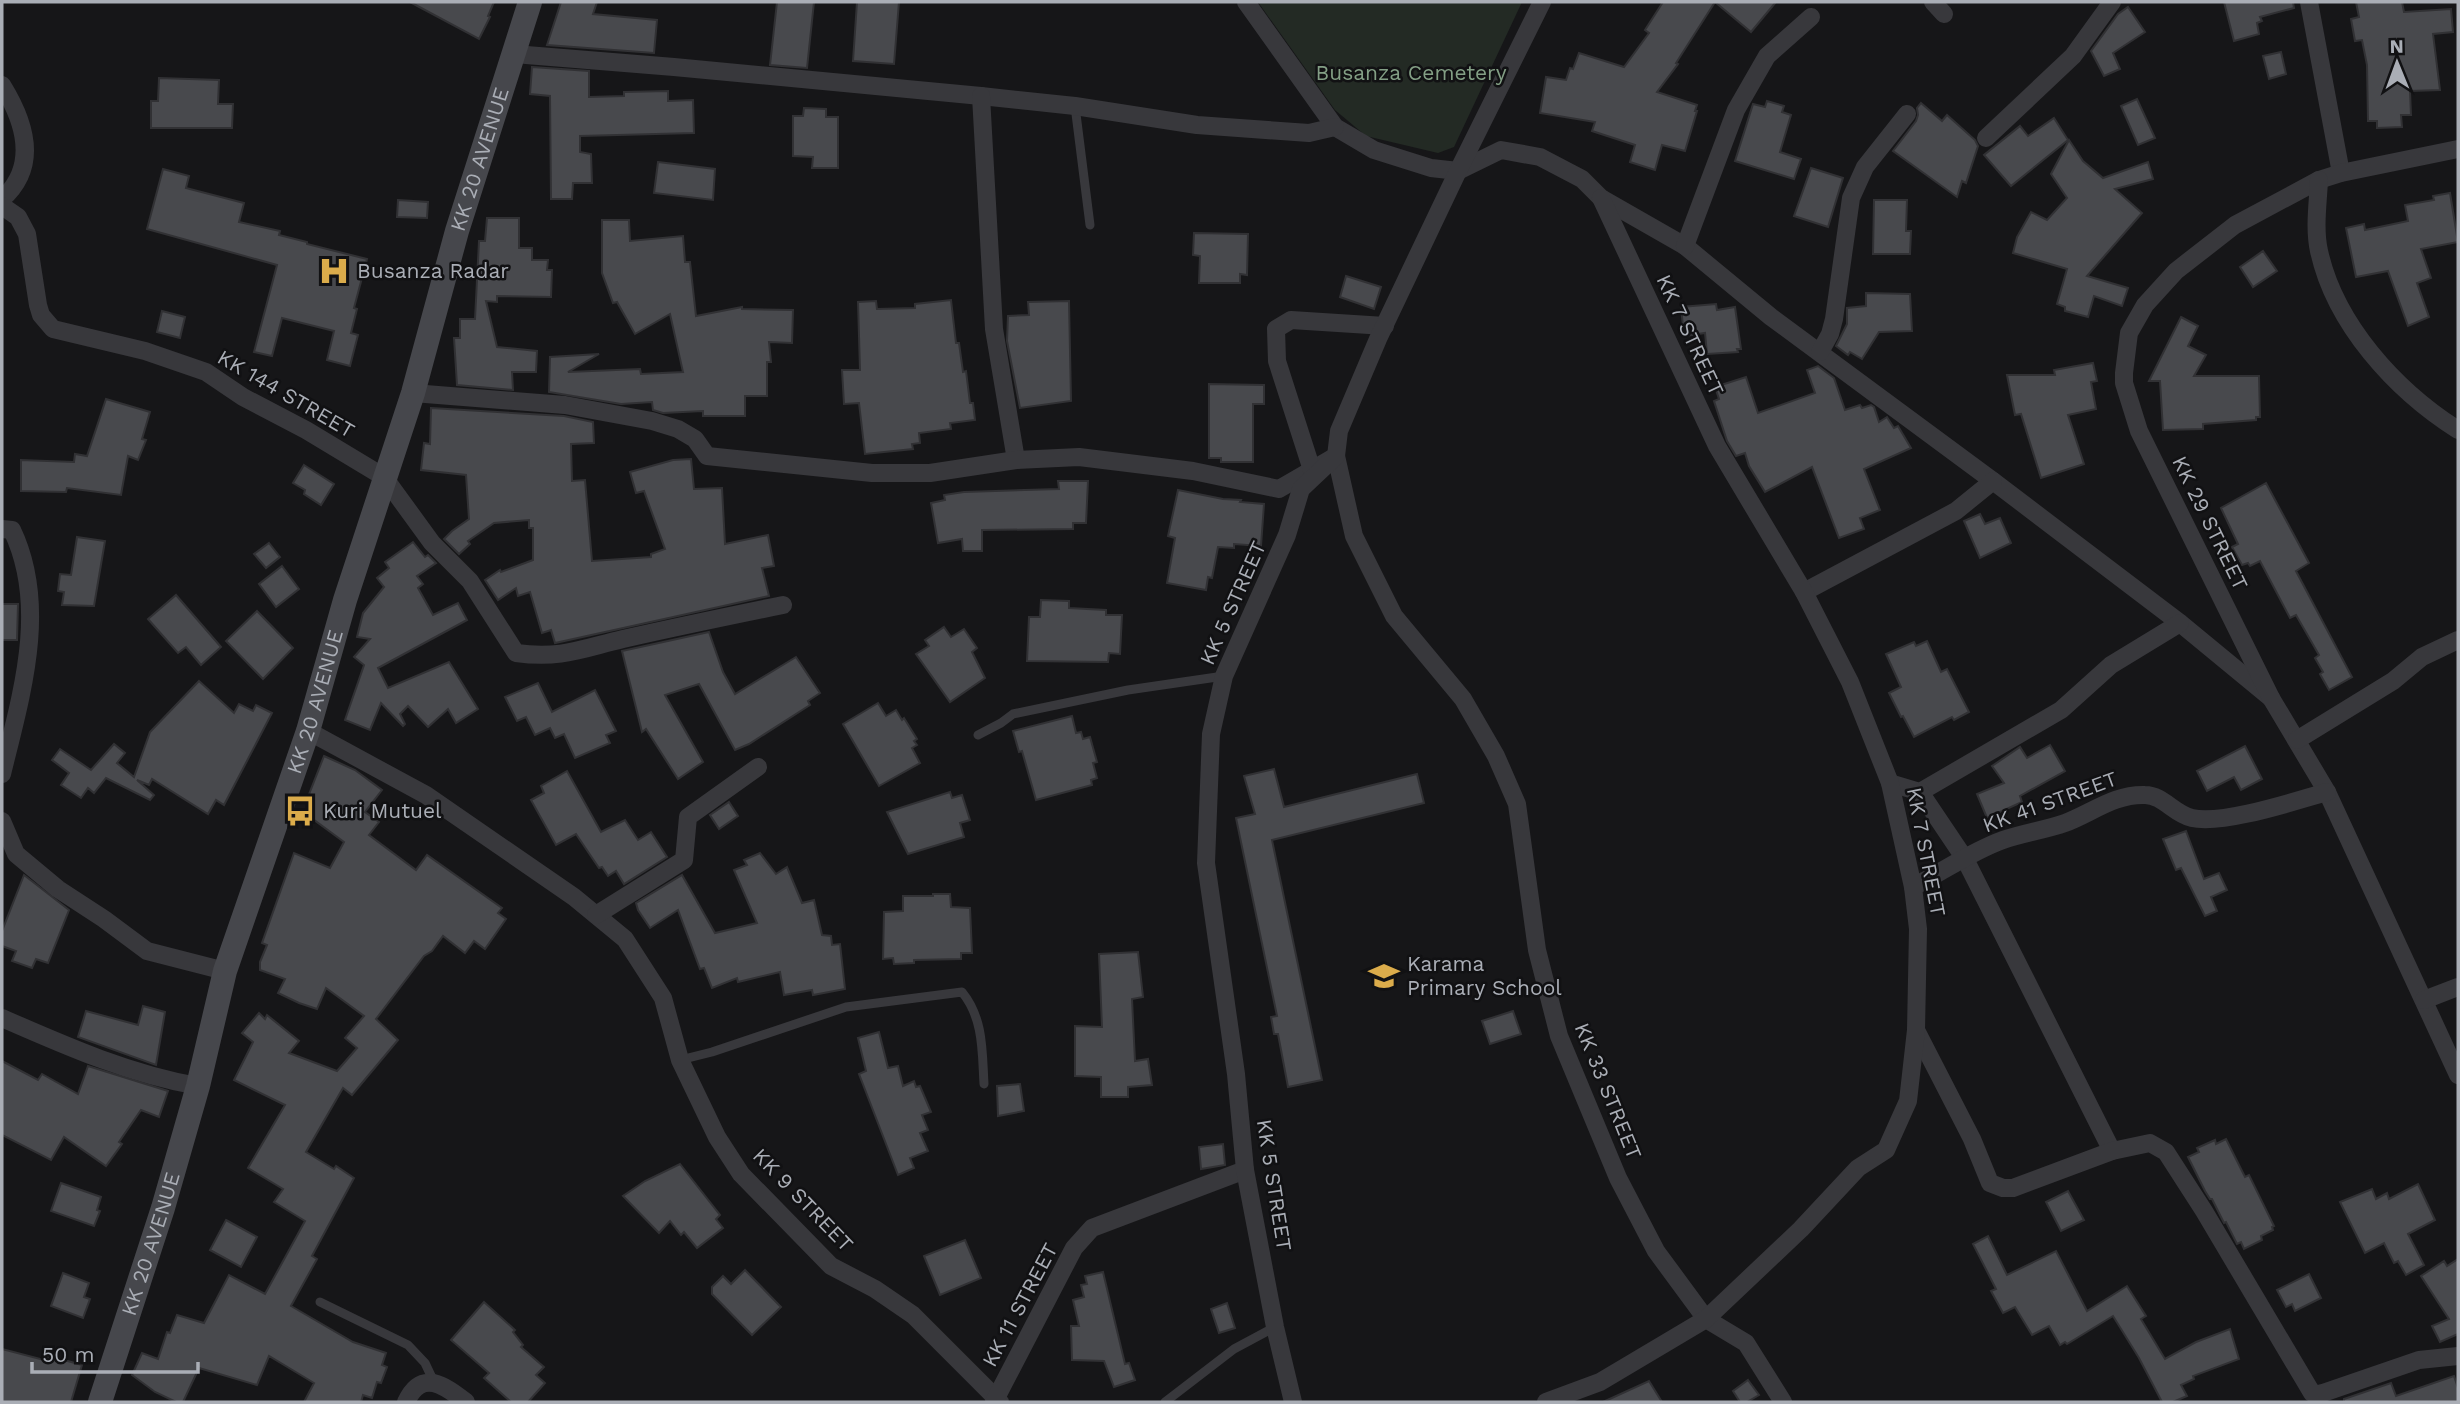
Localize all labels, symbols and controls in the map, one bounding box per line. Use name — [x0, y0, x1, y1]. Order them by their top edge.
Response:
north arrow — [2362, 28, 2432, 98]
text: N — [2389, 35, 2404, 58]
park label: Busanza Cemetery — [1315, 60, 1507, 85]
street label: KK 20 AVENUE — [445, 84, 514, 234]
hospital icon: Busanza Radar — [317, 254, 351, 288]
place label: Busanza Radar — [357, 258, 509, 283]
street label: KK 7 STREET — [1651, 270, 1730, 400]
street label: KK 144 STREET — [213, 344, 359, 443]
street label: KK 29 STREET — [2167, 452, 2254, 594]
street label: KK 5 STREET — [1194, 537, 1271, 669]
street label: KK 20 AVENUE — [281, 627, 348, 777]
street label: KK 41 STREET — [1979, 766, 2121, 837]
street label: KK 7 STREET — [1902, 785, 1951, 919]
bus stop icon: Kuri Mutuel — [283, 794, 317, 828]
place label: Kuri Mutuel — [323, 798, 442, 823]
place label: Karama Primary School — [1407, 951, 1562, 1000]
school or university icon: Karama Primary School — [1367, 959, 1401, 993]
street label: KK 33 STREET — [1570, 1019, 1647, 1163]
street label: KK 5 STREET — [1252, 1117, 1297, 1253]
street label: KK 9 STREET — [748, 1143, 859, 1257]
street label: KK 20 AVENUE — [116, 1169, 185, 1319]
street label: KK 11 STREET — [976, 1238, 1063, 1371]
scale bar — [32, 1330, 198, 1374]
text: 50 m — [42, 1342, 94, 1367]

